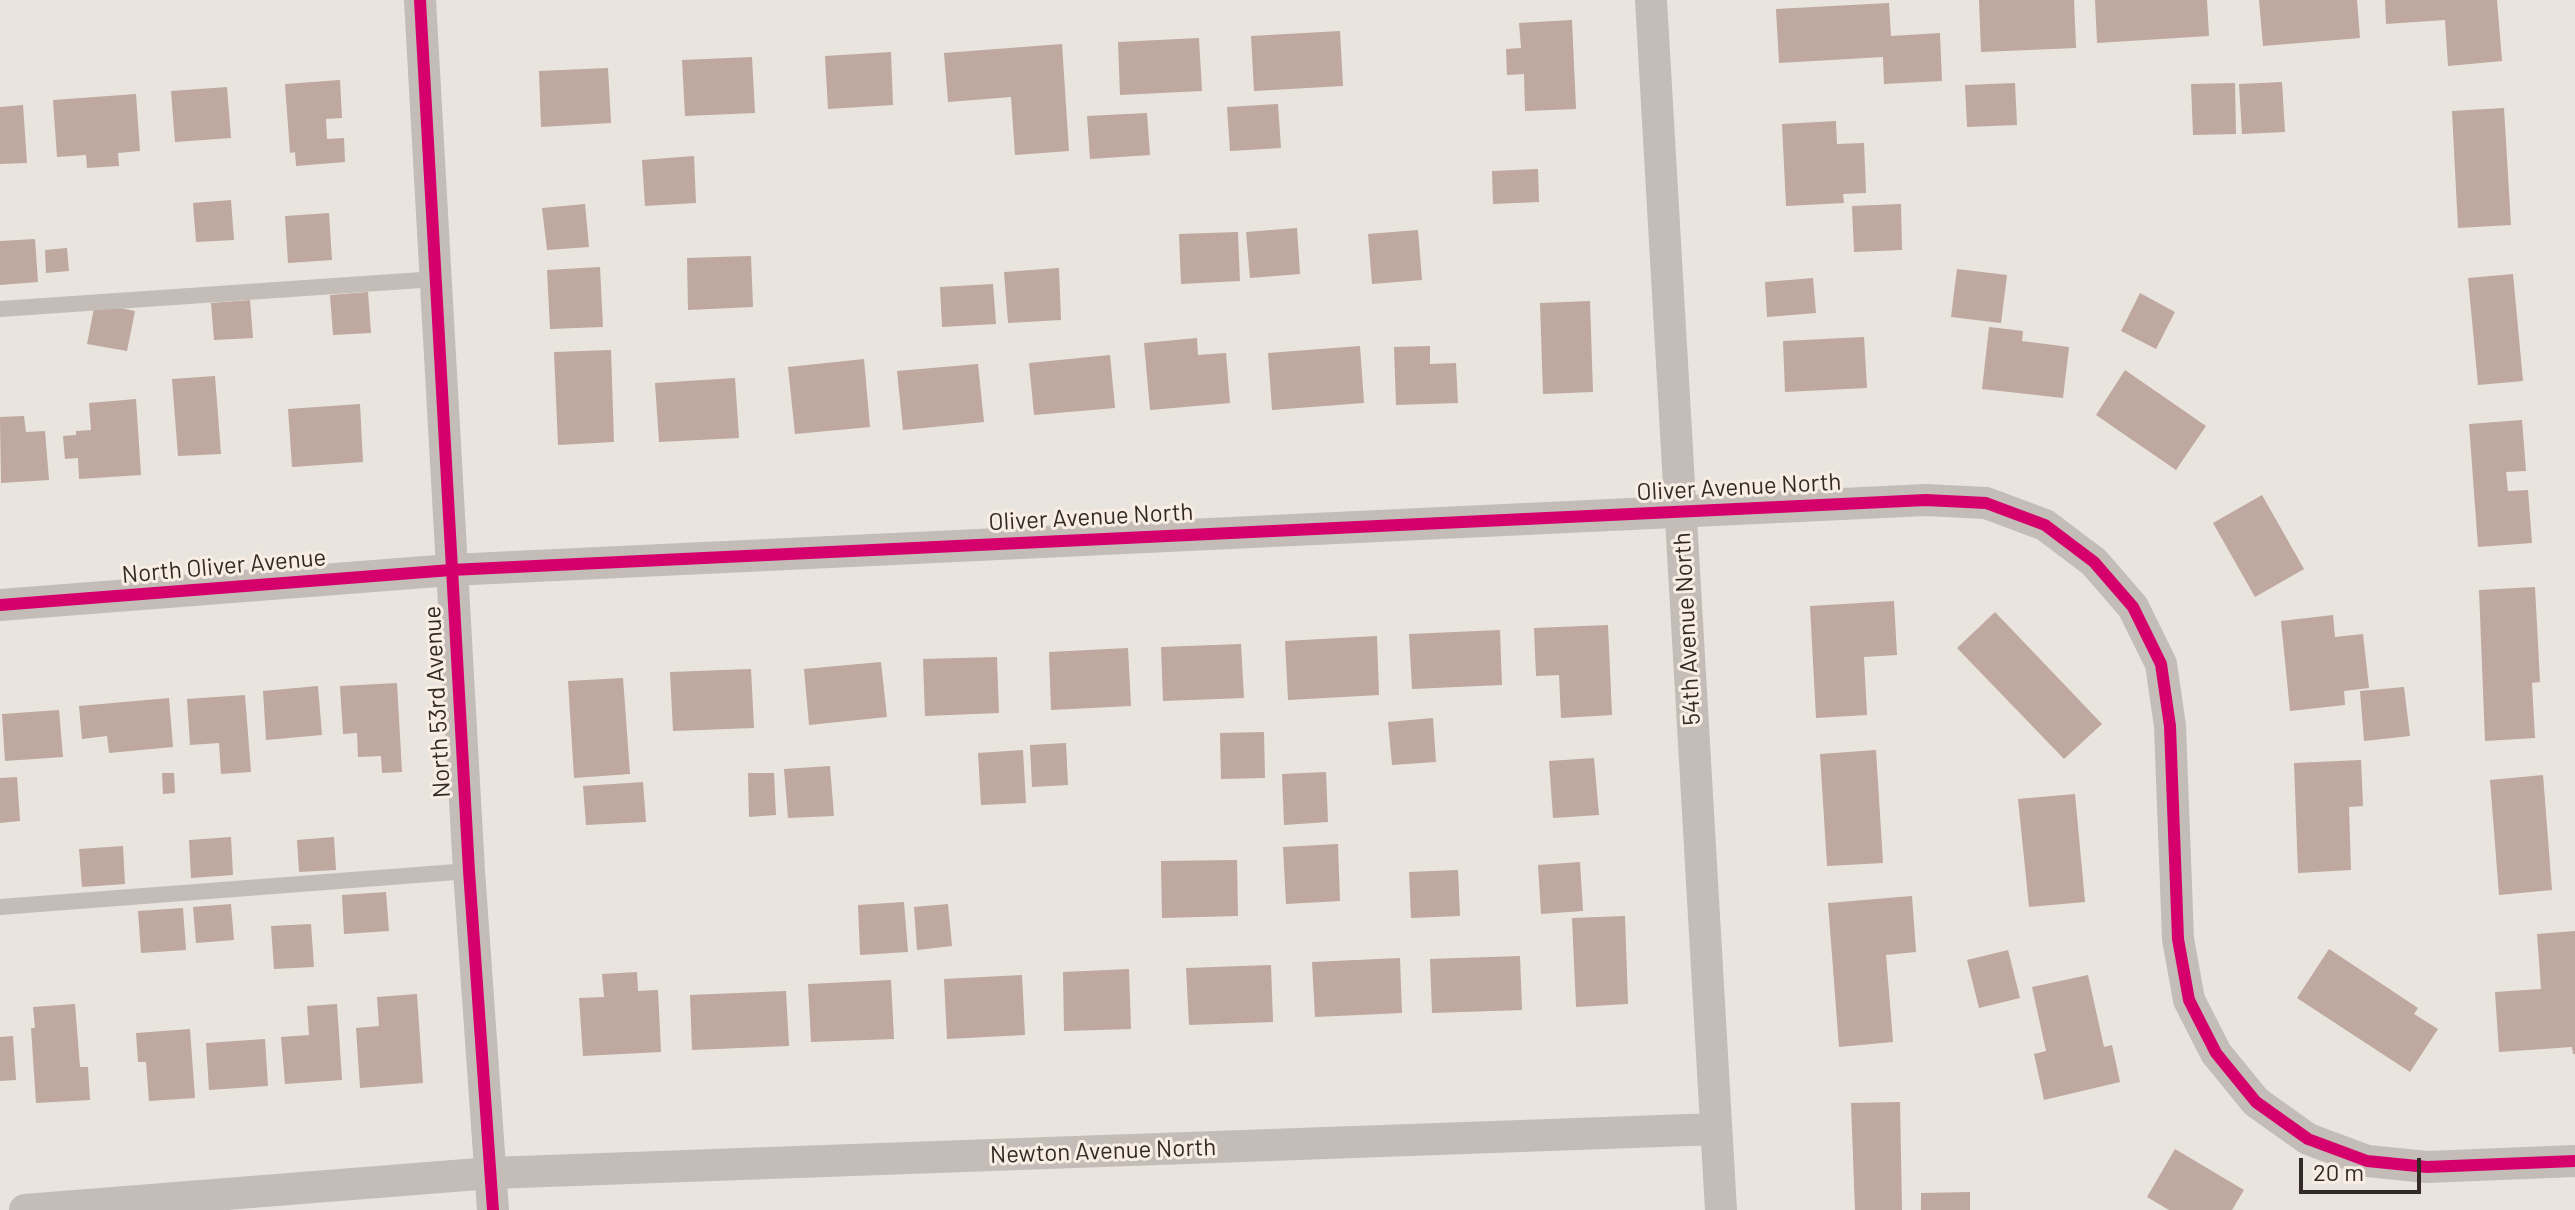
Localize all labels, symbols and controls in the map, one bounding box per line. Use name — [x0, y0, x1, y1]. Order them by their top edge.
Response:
street label: Oliver Avenue North — [1636, 467, 1842, 507]
street label: Oliver Avenue North — [988, 497, 1194, 537]
street label: 54th Avenue North — [1668, 532, 1706, 726]
street label: North Oliver Avenue — [121, 543, 327, 589]
street label: North 53rd Avenue — [418, 605, 456, 799]
street label: Newton Avenue North — [989, 1133, 1217, 1169]
scale bar — [2303, 1142, 2425, 1192]
text: 20 m — [2313, 1157, 2364, 1186]

